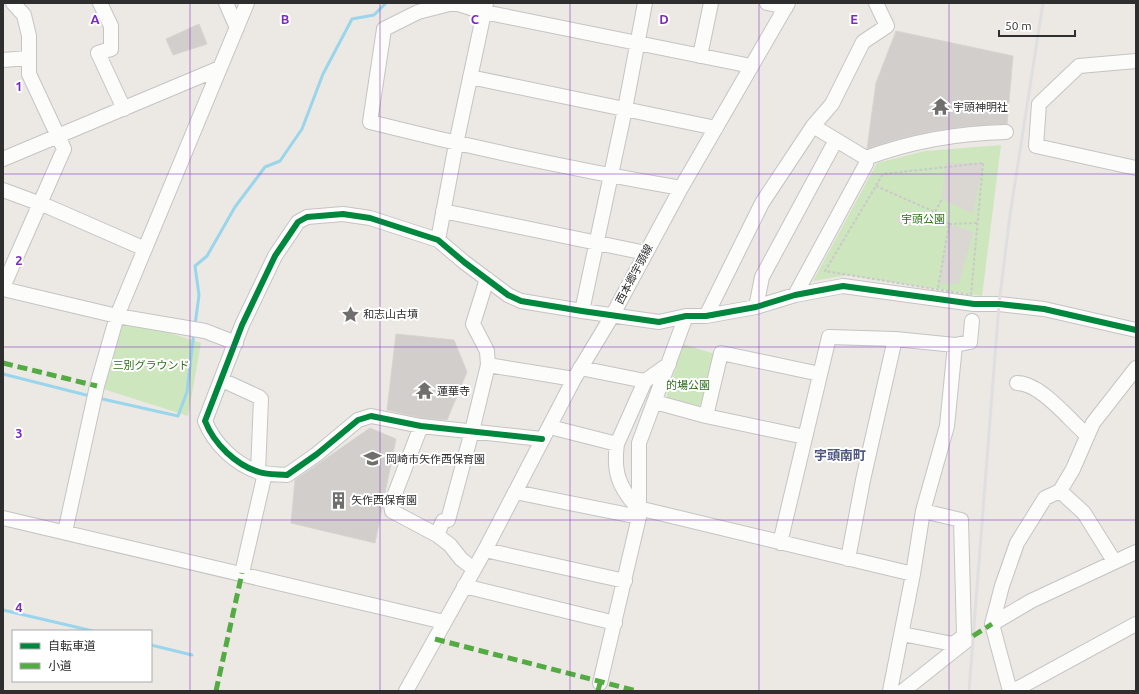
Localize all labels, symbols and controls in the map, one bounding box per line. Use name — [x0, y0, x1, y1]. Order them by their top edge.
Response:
text: A — [90, 12, 100, 26]
text: B — [281, 12, 290, 26]
text: C — [471, 12, 480, 26]
text: D — [659, 12, 669, 26]
text: E — [850, 12, 858, 26]
scale bar — [999, 12, 1075, 38]
text: 50 m — [1005, 19, 1032, 32]
text: 1 — [15, 79, 23, 93]
temple icon: 宇頭神明社 — [930, 97, 950, 117]
place label: 宇頭神明社 — [953, 101, 1008, 113]
park label: 宇頭公園 — [901, 213, 945, 225]
street label: 西本郷宇頭線 — [613, 242, 655, 306]
text: 2 — [15, 253, 23, 267]
place icon: 和志山古墳 — [340, 304, 360, 324]
place label: 和志山古墳 — [363, 308, 418, 320]
park label: 三別グラウンド — [113, 359, 190, 371]
park label: 的場公園 — [666, 379, 710, 391]
temple icon: 蓮華寺 — [414, 381, 434, 401]
place label: 蓮華寺 — [437, 385, 470, 397]
text: 3 — [15, 426, 23, 440]
district label: 宇頭南町 — [814, 448, 866, 462]
school or university icon: 岡崎市矢作西保育園 — [363, 449, 383, 469]
place label: 岡崎市矢作西保育園 — [386, 453, 485, 465]
building icon: 矢作西保育園 — [328, 490, 348, 510]
place label: 矢作西保育園 — [351, 494, 417, 506]
text: 4 — [15, 600, 23, 614]
legend — [12, 630, 152, 682]
text: 自転車道 — [48, 639, 96, 652]
text: 小道 — [48, 659, 72, 672]

